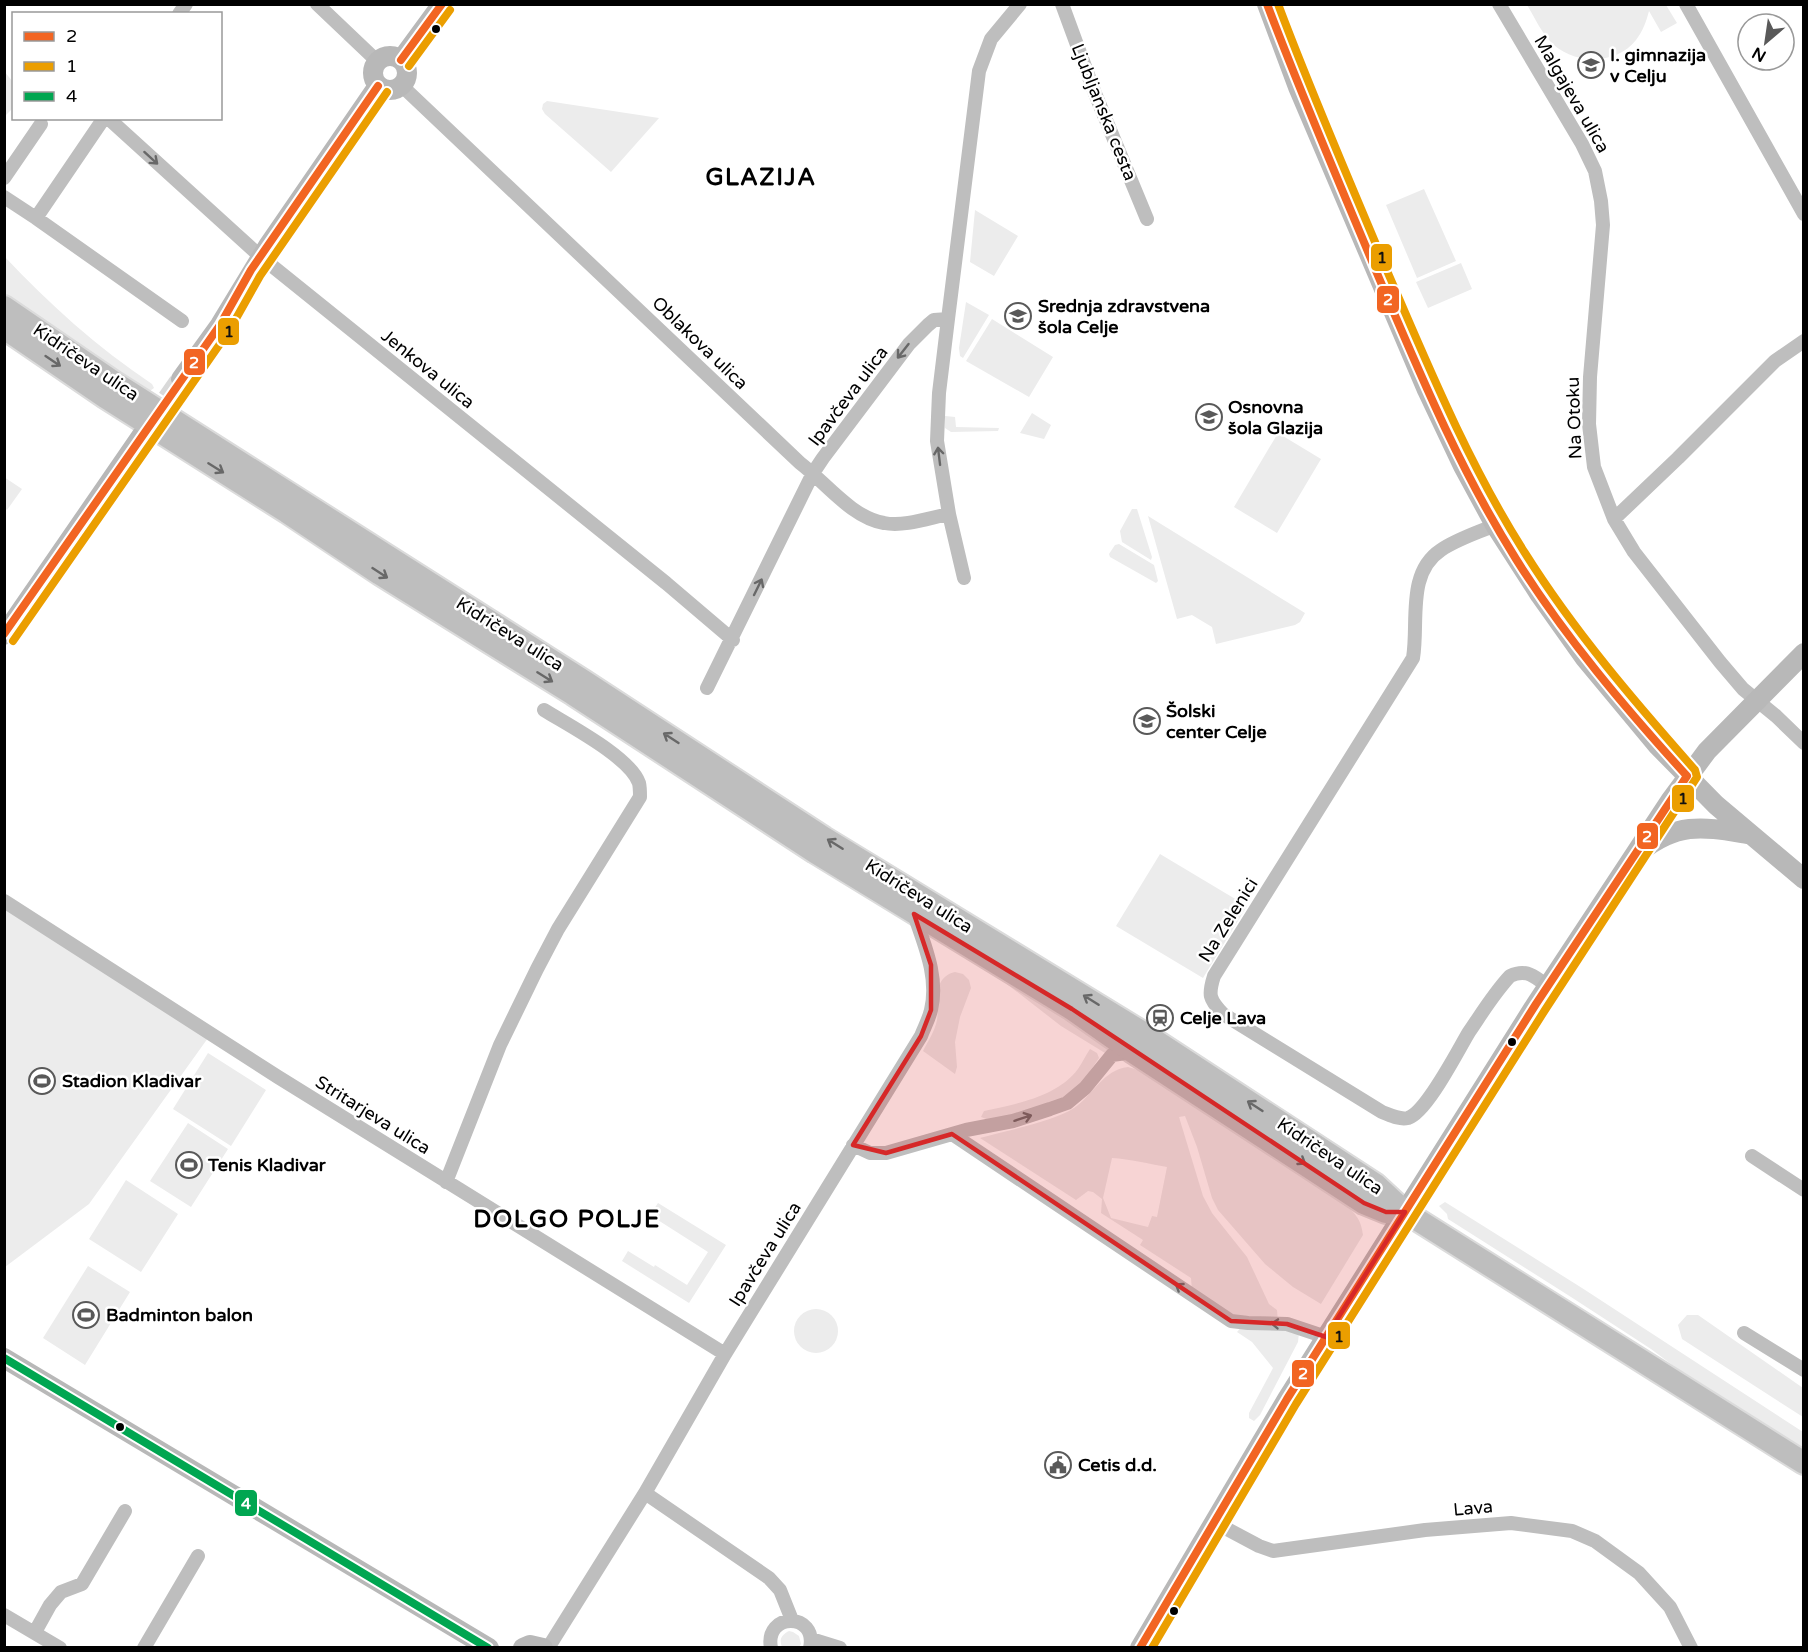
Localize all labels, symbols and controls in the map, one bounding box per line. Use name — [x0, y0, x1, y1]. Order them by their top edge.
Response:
legend — [12, 12, 222, 120]
north arrow — [1736, 12, 1796, 72]
unlabelled marker — [430, 23, 442, 35]
text: 2 — [66, 25, 77, 47]
street label: Malgajeva ulica — [1529, 31, 1615, 157]
street label: Ljubljanska cesta — [1067, 40, 1141, 184]
text: N — [1749, 42, 1770, 66]
place label: I. gimnazija v Celju — [1610, 44, 1706, 87]
school or university icon: I. gimnazija v Celju — [1576, 50, 1606, 80]
text: 1 — [66, 55, 77, 77]
text: 4 — [66, 85, 77, 107]
one-way arrow — [143, 151, 158, 165]
district label: GLAZIJA — [705, 163, 817, 192]
line badge: 1 — [1370, 243, 1393, 272]
text: 1 — [1377, 248, 1387, 268]
line badge: 2 — [1376, 285, 1400, 314]
text: 2 — [1383, 290, 1393, 310]
street label: Oblakova ulica — [647, 292, 753, 394]
place label: Srednja zdravstvena šola Celje — [1038, 295, 1210, 338]
school or university icon: Srednja zdravstvena šola Celje — [1003, 301, 1033, 331]
line badge: 1 — [217, 317, 240, 346]
street label: Kidričeva ulica — [29, 319, 143, 405]
text: 1 — [224, 322, 234, 342]
street label: Jenkova ulica — [377, 325, 479, 413]
street label: Ipavčeva ulica — [803, 342, 893, 450]
one-way arrow — [897, 343, 910, 359]
line badge: 2 — [183, 348, 206, 376]
text: 2 — [189, 353, 199, 373]
one-way arrow — [44, 355, 60, 367]
street label: Na Otoku — [1562, 376, 1586, 460]
place label: Osnovna šola Glazija — [1228, 396, 1323, 439]
school or university icon: Osnovna šola Glazija — [1194, 402, 1224, 432]
one-way arrow — [933, 447, 944, 466]
one-way arrow — [207, 462, 224, 474]
one-way arrow — [371, 568, 388, 580]
one-way arrow — [753, 578, 765, 596]
street label: Kidričeva ulica — [452, 592, 568, 676]
one-way arrow — [536, 671, 553, 683]
place label: Šolski center Celje — [1166, 700, 1267, 743]
school or university icon: Šolski center Celje — [1132, 706, 1162, 736]
one-way arrow — [663, 732, 680, 744]
line badge: 1 — [1671, 784, 1695, 813]
text: 1 — [1678, 789, 1688, 809]
line badge: 2 — [1636, 822, 1659, 850]
text: 2 — [1642, 827, 1652, 847]
one-way arrow — [827, 838, 843, 850]
street label: Kidričeva ulica — [861, 854, 977, 938]
street label: Na Zelenici — [1193, 874, 1263, 966]
one-way arrow — [1083, 994, 1100, 1006]
station icon: Celje Lava — [1145, 1003, 1175, 1033]
place label: Celje Lava — [1180, 1007, 1266, 1029]
unlabelled marker — [1506, 1036, 1518, 1048]
sports icon: Stadion Kladivar — [27, 1066, 57, 1096]
place label: Stadion Kladivar — [62, 1070, 202, 1092]
street label: Stritarjeva ulica — [311, 1071, 435, 1159]
one-way arrow — [1247, 1100, 1263, 1112]
one-way arrow — [1013, 1112, 1032, 1123]
street label: Kidričeva ulica — [1273, 1113, 1387, 1199]
sports icon: Tenis Kladivar — [174, 1150, 204, 1180]
one-way arrow — [1289, 1153, 1306, 1165]
place label: Tenis Kladivar — [207, 1154, 327, 1176]
street label: Ipavčeva ulica — [724, 1198, 806, 1310]
district label: DOLGO POLJE — [473, 1205, 661, 1234]
one-way arrow — [1175, 1283, 1191, 1295]
sports icon: Badminton balon — [71, 1300, 101, 1330]
place label: Badminton balon — [106, 1304, 253, 1326]
one-way arrow — [1270, 1318, 1290, 1329]
line badge: 1 — [1327, 1321, 1351, 1350]
text: 1 — [1334, 1327, 1344, 1347]
line badge: 2 — [1291, 1359, 1315, 1388]
text: 2 — [1298, 1364, 1308, 1384]
unlabelled marker — [114, 1421, 126, 1433]
public building icon: Cetis d.d. — [1043, 1450, 1073, 1480]
place label: Cetis d.d. — [1078, 1454, 1157, 1476]
line badge: 4 — [234, 1489, 258, 1517]
text: 4 — [241, 1494, 251, 1514]
street label: Lava — [1452, 1495, 1494, 1521]
unlabelled marker — [1168, 1605, 1180, 1617]

